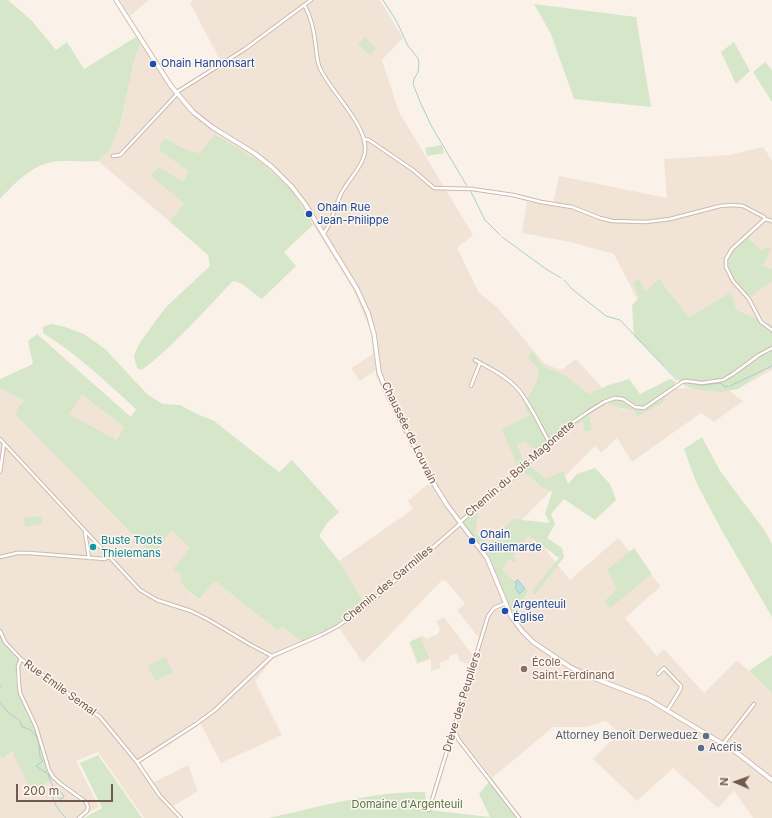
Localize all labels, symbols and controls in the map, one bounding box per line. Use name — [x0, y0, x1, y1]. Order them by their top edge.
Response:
place label: Ohain Hannonsart — [161, 57, 255, 71]
marker: Ohain Hannonsart — [148, 59, 158, 69]
place label: Ohain Rue Jean-Philippe — [317, 201, 389, 227]
marker: Ohain Rue Jean-Philippe — [304, 209, 314, 219]
street label: Chaussée de Louvain — [379, 380, 439, 486]
street label: Chemin du Bois Magonette — [463, 418, 577, 520]
place label: Ohain Gaillemarde — [480, 528, 542, 554]
place label: Buste Toots Thielemans — [101, 534, 162, 560]
marker: Ohain Gaillemarde — [467, 536, 477, 546]
marker: Buste Toots Thielemans — [88, 542, 98, 552]
street label: Chemin des Garmilles — [340, 542, 436, 626]
place label: Argenteuil Église — [513, 598, 566, 624]
marker: Argenteuil Église — [500, 606, 510, 616]
street label: Drève des Peupliers — [440, 650, 484, 754]
place label: École Saint-Ferdinand — [532, 656, 615, 682]
street label: Rue Emile Semal — [21, 657, 99, 719]
marker: École Saint-Ferdinand — [519, 664, 529, 674]
place label: Attorney Benoît Derweduez — [555, 729, 698, 743]
marker: Attorney Benoît Derweduez — [701, 731, 711, 741]
place label: Aceris — [709, 741, 742, 755]
marker: Aceris — [696, 743, 706, 753]
north arrow — [716, 762, 756, 802]
scale bar — [18, 776, 115, 802]
text: N — [717, 777, 731, 786]
text: 200 m — [23, 783, 59, 798]
park label: Domaine d'Argenteuil — [351, 798, 463, 812]

